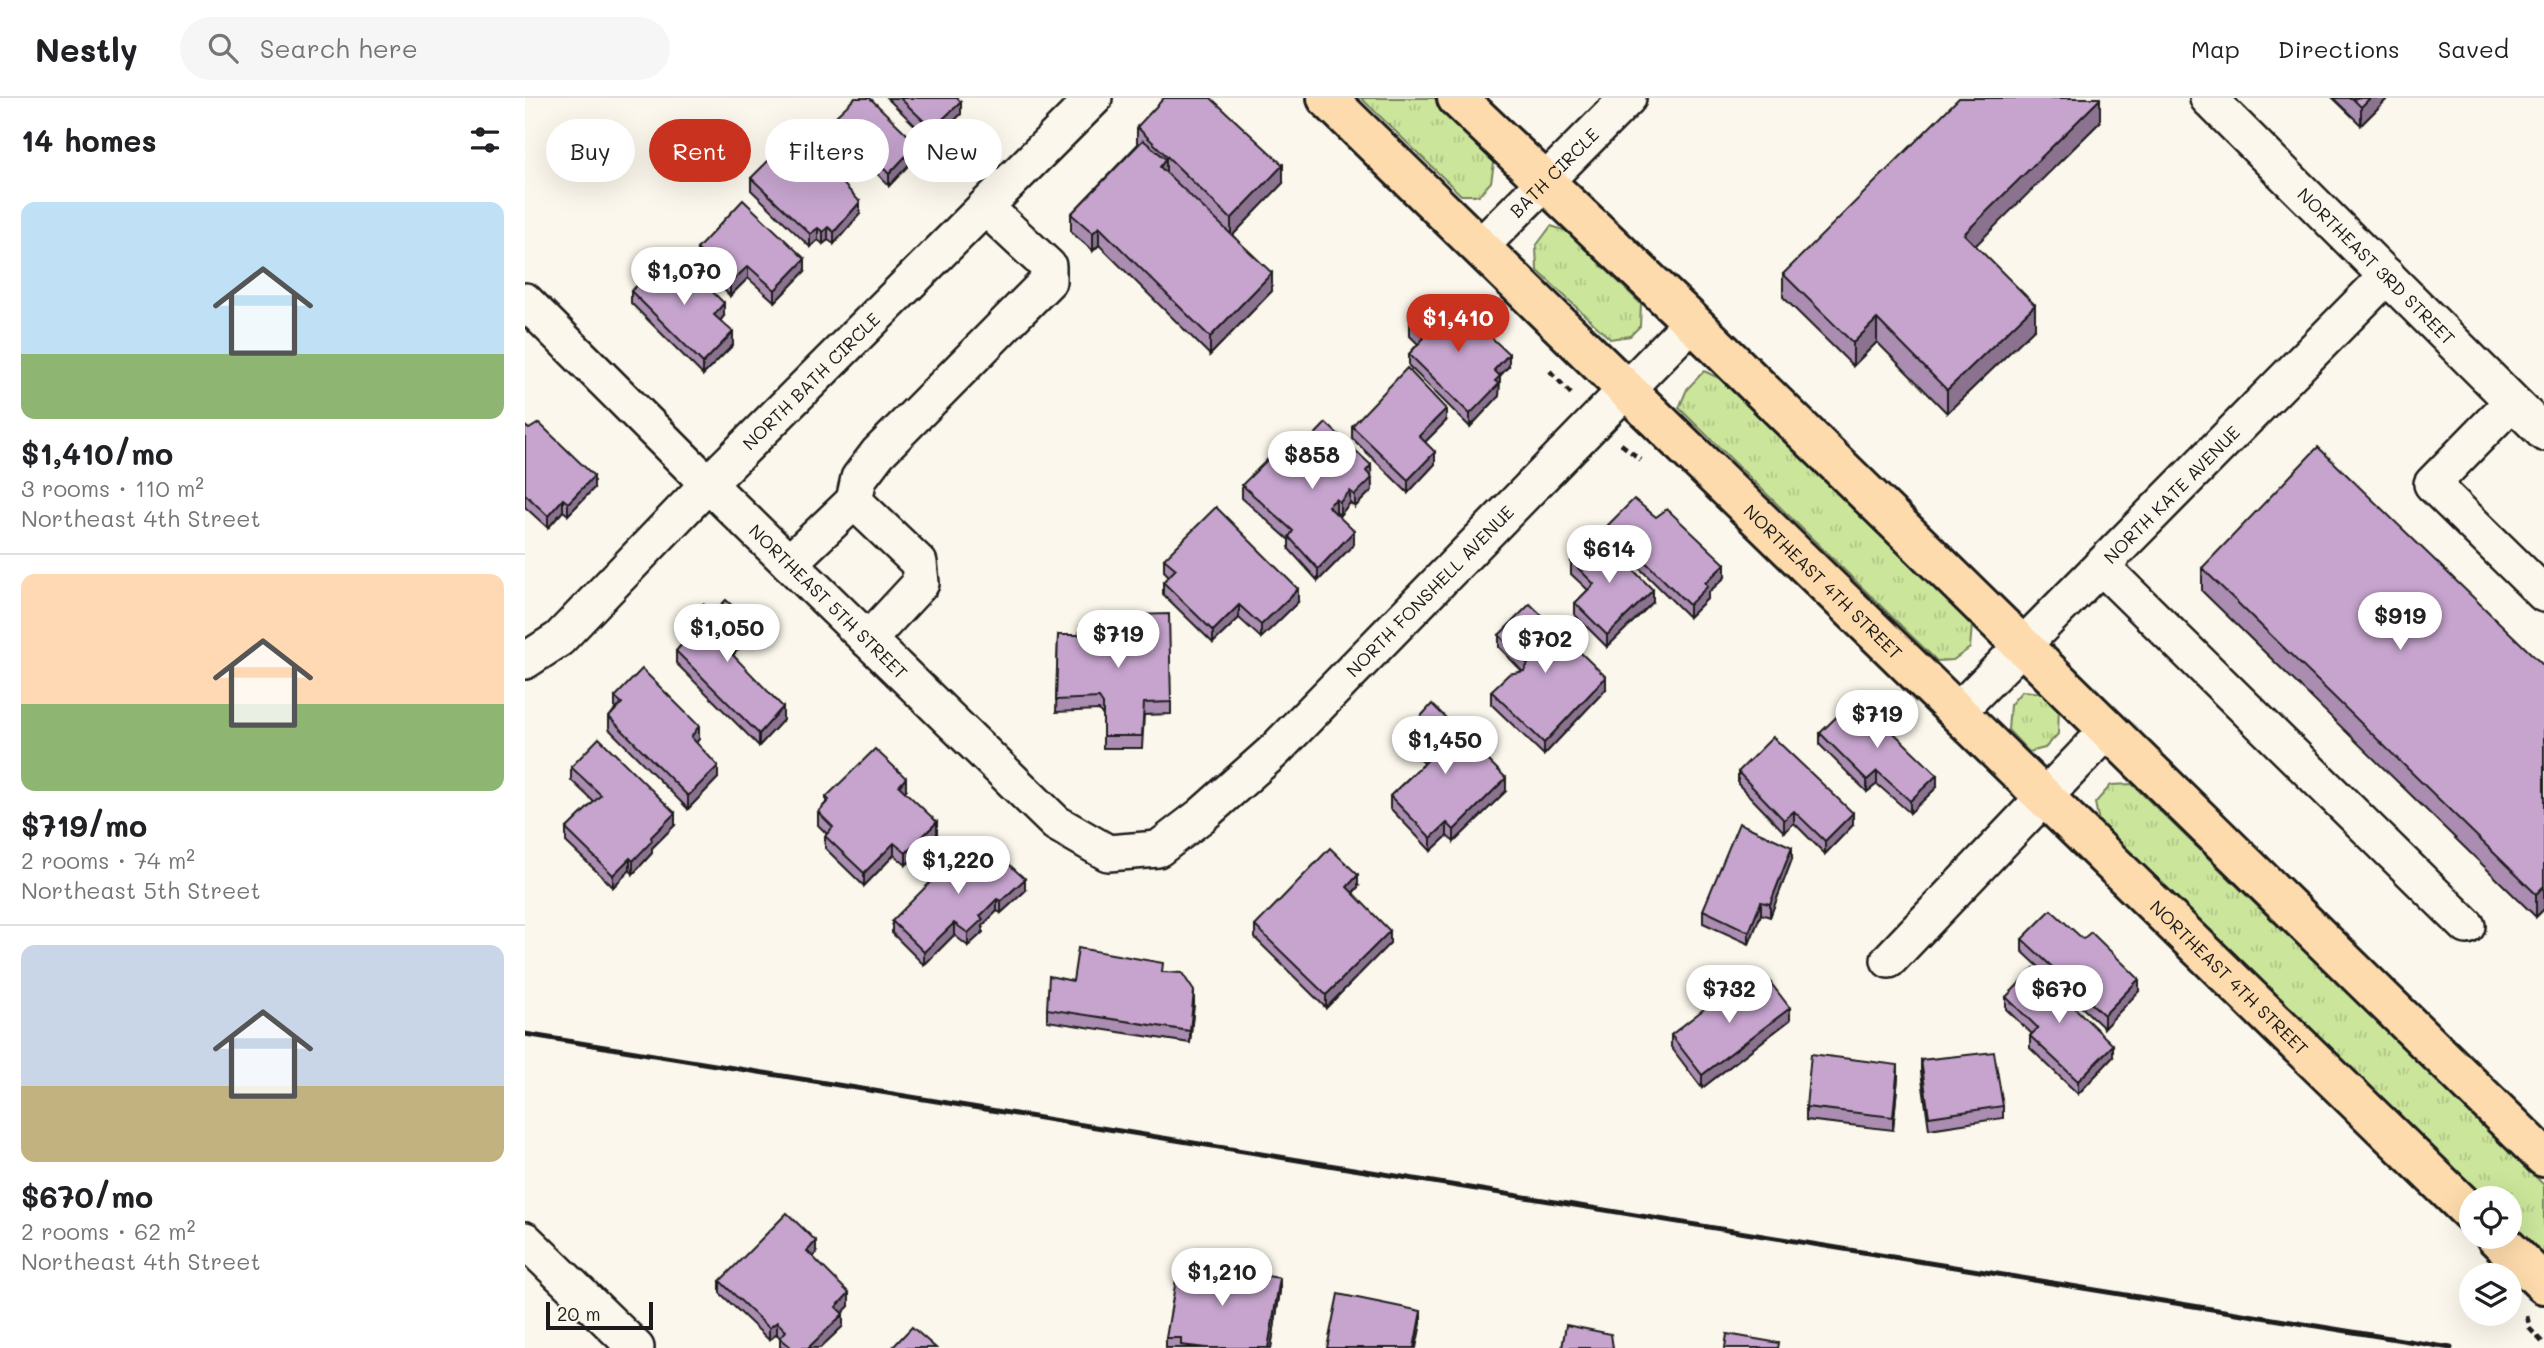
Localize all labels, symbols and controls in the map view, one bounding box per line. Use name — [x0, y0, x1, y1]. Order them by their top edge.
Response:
search box — [180, 17, 670, 80]
text: Nestly — [35, 27, 138, 70]
icon: search — [204, 29, 242, 67]
text: Search here — [260, 31, 418, 65]
text: Map — [2191, 33, 2240, 64]
text: Directions — [2278, 33, 2400, 64]
text: Saved — [2438, 33, 2509, 64]
chip: Buy — [546, 119, 635, 182]
chip: Rent — [649, 119, 751, 182]
chip: Filters — [765, 119, 889, 182]
chip: New — [903, 119, 1002, 182]
text: 14 homes — [21, 120, 157, 160]
icon: filters — [466, 121, 504, 159]
street label: BATH CIRCLE — [1504, 122, 1604, 223]
street label: NORTHEAST 3RD STREET — [2293, 182, 2461, 350]
icon: home — [200, 248, 326, 374]
pin: $1,070 — [627, 248, 741, 307]
text: $1,070 — [647, 255, 721, 285]
pin: $1,410 — [1401, 294, 1515, 354]
text: $1,410 — [1422, 302, 1494, 332]
street label: NORTH BATH CIRCLE — [737, 307, 885, 455]
street label: NORTH KATE AVENUE — [2098, 420, 2245, 569]
pin: $858 — [1271, 432, 1353, 491]
text: $1,410/mo — [21, 433, 173, 473]
text: $858 — [1284, 439, 1340, 469]
text: 3 rooms · 110 m² — [21, 473, 204, 503]
street label: NORTHEAST 4TH STREET — [1739, 499, 1908, 664]
street label: NORTH FONSHELL AVENUE — [1341, 500, 1519, 682]
text: Northeast 4th Street — [21, 503, 261, 533]
street label: NORTHEAST 5TH STREET — [744, 519, 913, 684]
pin: $614 — [1568, 526, 1650, 585]
text: $614 — [1583, 533, 1635, 563]
pin: $919 — [2359, 592, 2441, 652]
text: $919 — [2374, 600, 2426, 630]
pin: $1,050 — [670, 604, 784, 664]
pin: $719 — [1077, 610, 1159, 670]
text: $1,050 — [690, 612, 764, 642]
pin: $702 — [1504, 616, 1586, 675]
text: $719 — [1092, 618, 1144, 648]
icon: home — [200, 620, 326, 746]
text: $702 — [1518, 623, 1572, 653]
pin: $719 — [1836, 690, 1918, 750]
text: $719 — [1851, 698, 1903, 728]
pin: $1,450 — [1388, 716, 1502, 776]
text: $1,450 — [1408, 724, 1482, 754]
text: $719/mo — [21, 805, 147, 845]
pin: $1,220 — [901, 836, 1015, 896]
text: $1,220 — [922, 844, 994, 874]
text: 2 rooms · 74 m² — [21, 845, 195, 875]
text: Northeast 5th Street — [21, 875, 261, 905]
street label: NORTHEAST 4TH STREET — [2145, 895, 2314, 1060]
pin: $732 — [1688, 965, 1770, 1025]
pin: $670 — [2018, 965, 2100, 1025]
text: $732 — [1702, 973, 1756, 1003]
text: $670 — [2031, 973, 2087, 1003]
icon: home — [200, 991, 326, 1117]
text: $670/mo — [21, 1176, 153, 1216]
map controls — [2459, 1186, 2522, 1326]
button: locate — [2459, 1186, 2522, 1249]
text: 2 rooms · 62 m² — [21, 1216, 195, 1246]
text: Northeast 4th Street — [21, 1246, 261, 1276]
pin: $1,210 — [1165, 1248, 1279, 1308]
text: $1,210 — [1187, 1256, 1257, 1286]
button: layers — [2459, 1263, 2522, 1326]
scale bar — [546, 1299, 653, 1331]
text: 20 m — [557, 1301, 601, 1326]

